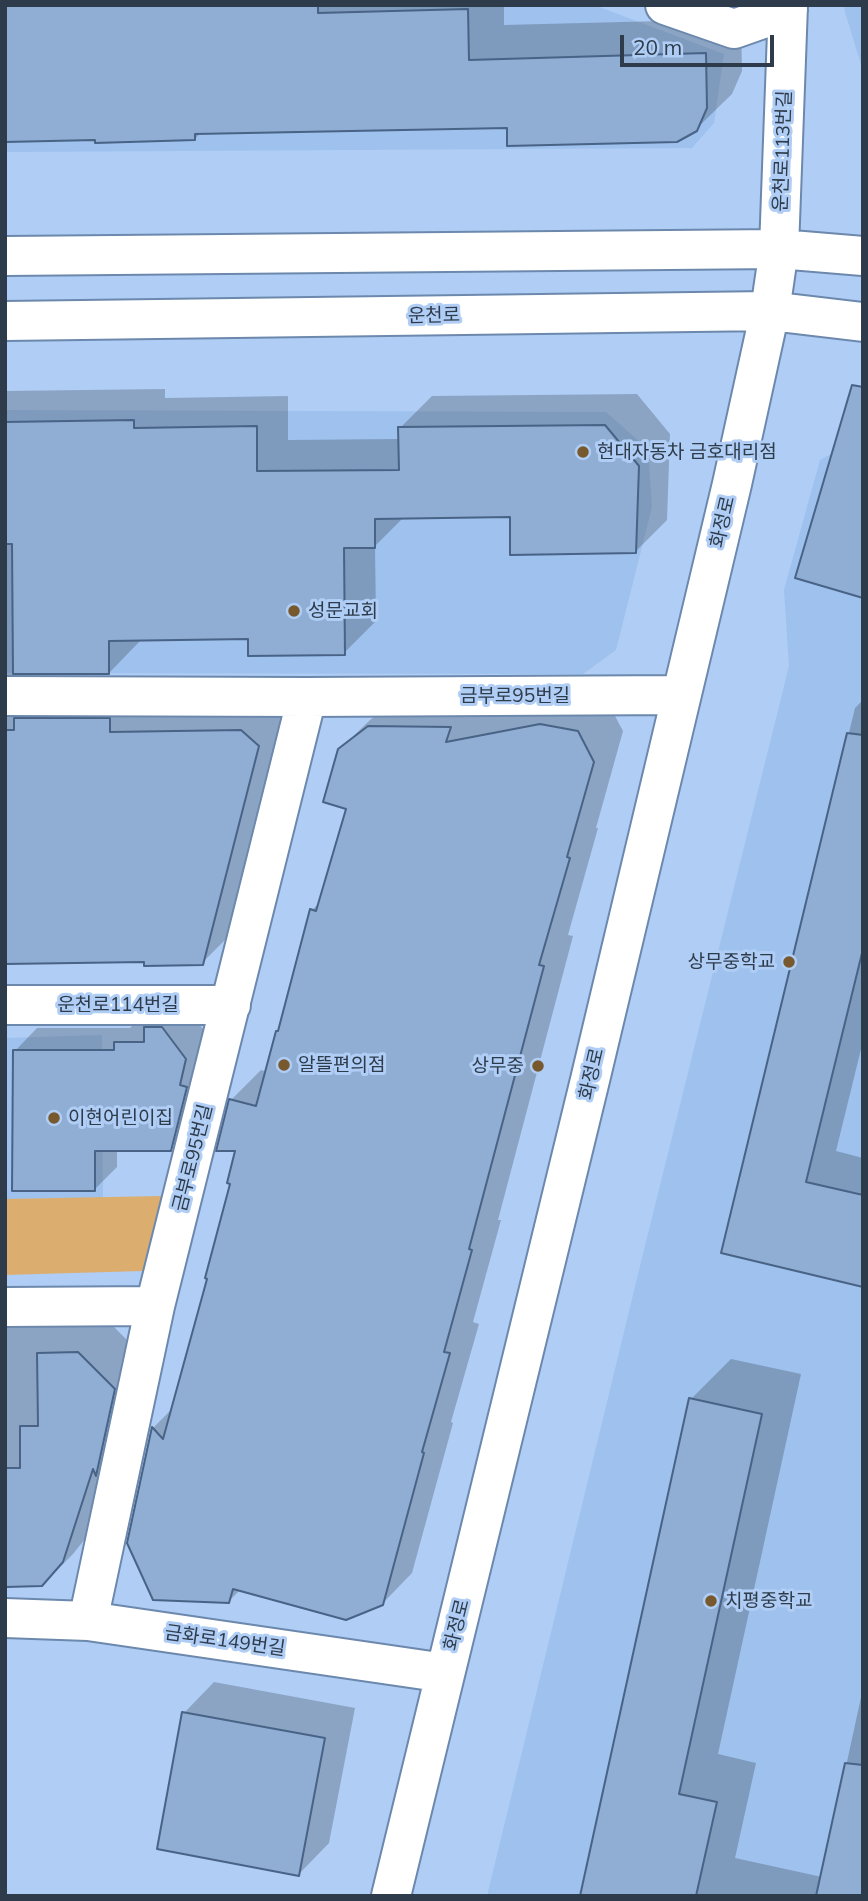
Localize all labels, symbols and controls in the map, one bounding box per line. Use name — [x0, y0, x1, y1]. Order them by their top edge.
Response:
scale bar — [623, 21, 777, 65]
text: 20 m — [633, 34, 682, 60]
street label: 운천로113번길 — [769, 90, 797, 212]
street label: 운천로 — [408, 304, 460, 328]
place label: 현대자동차 금호대리점 — [597, 441, 777, 463]
marker: 현대자동차 금호대리점 — [575, 444, 591, 460]
street label: 화정로 — [706, 494, 740, 550]
place label: 성문교회 — [308, 600, 378, 622]
marker: 성문교회 — [286, 603, 302, 619]
street label: 금부로95번길 — [460, 685, 570, 707]
place label: 상무중학교 — [688, 951, 775, 973]
marker: 상무중학교 — [781, 954, 797, 970]
street label: 운천로114번길 — [57, 994, 179, 1016]
street label: 화정로 — [575, 1046, 609, 1102]
place label: 알뜰편의점 — [298, 1054, 385, 1076]
place label: 상무중 — [472, 1055, 524, 1077]
marker: 알뜰편의점 — [276, 1057, 292, 1073]
marker: 상무중 — [530, 1058, 546, 1074]
street label: 금부로95번길 — [169, 1102, 217, 1214]
place label: 이현어린이집 — [68, 1107, 173, 1129]
marker: 이현어린이집 — [46, 1110, 62, 1126]
place label: 치평중학교 — [725, 1590, 812, 1612]
marker: 치평중학교 — [703, 1593, 719, 1609]
street label: 화정로 — [440, 1597, 474, 1653]
street label: 금화로149번길 — [163, 1621, 287, 1661]

